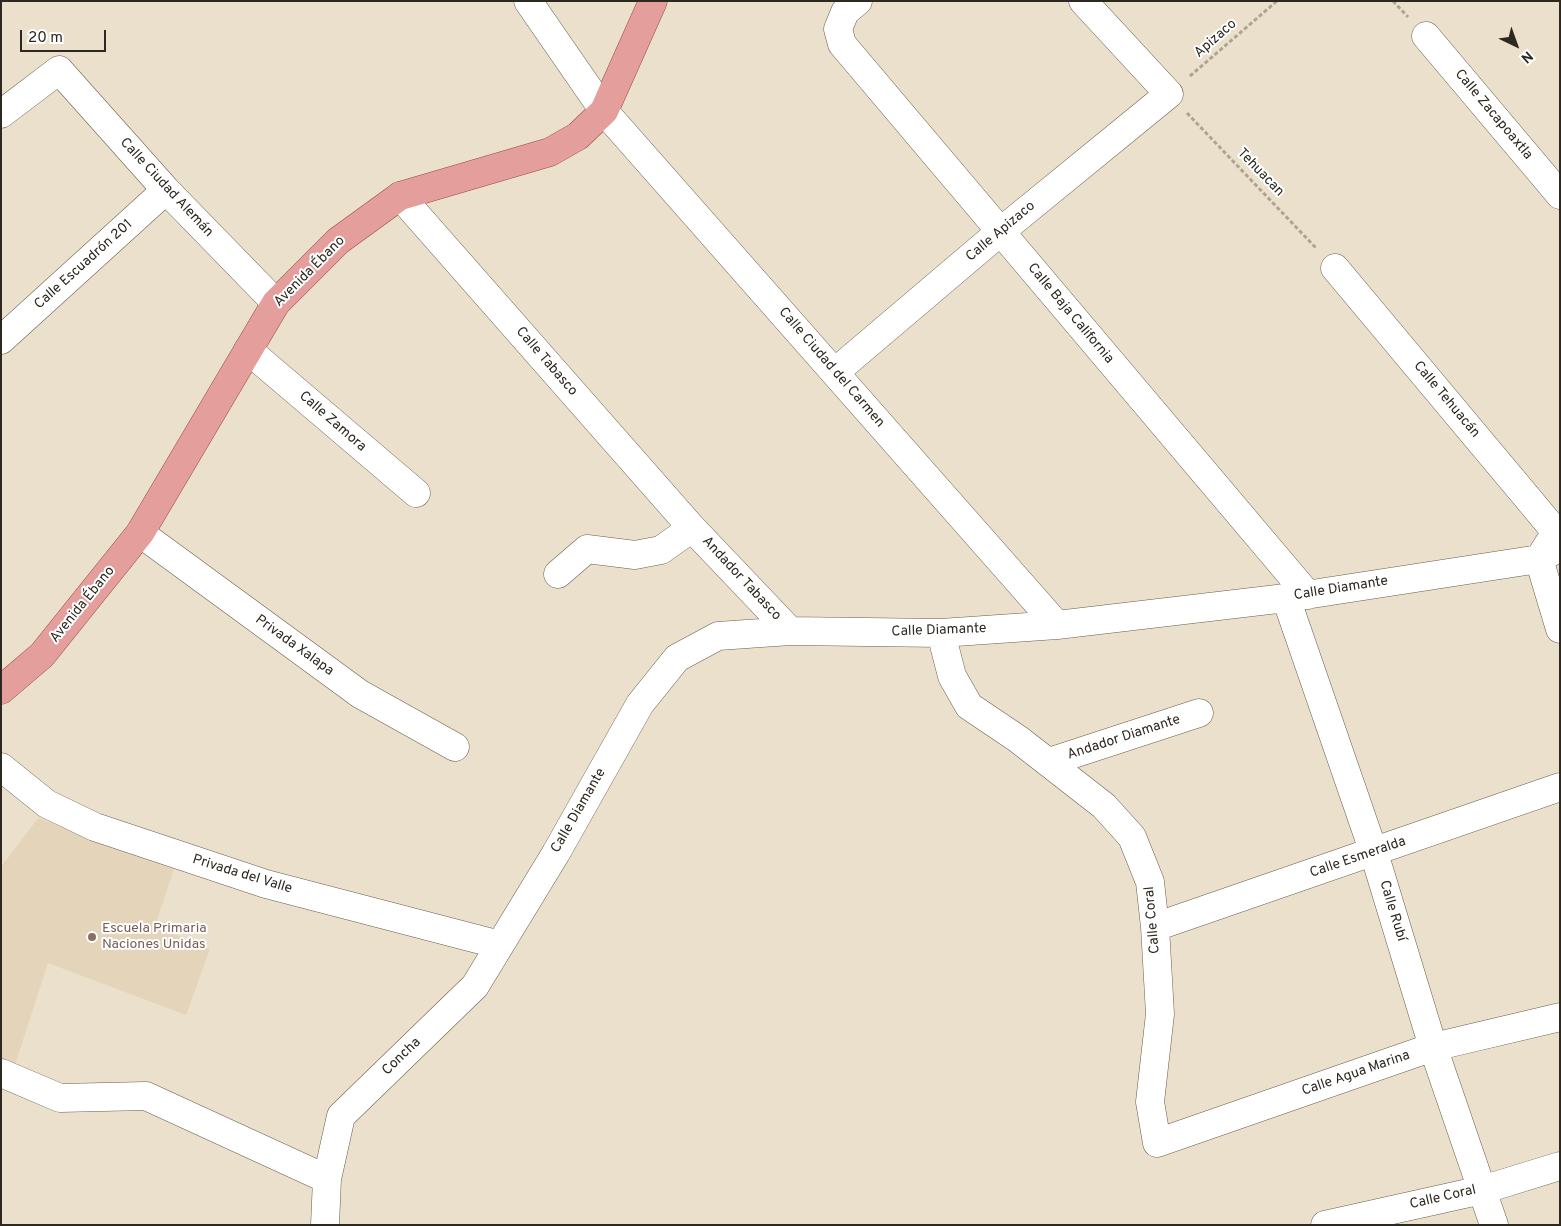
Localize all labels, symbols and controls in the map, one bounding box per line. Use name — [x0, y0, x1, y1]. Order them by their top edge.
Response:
street label: Apizaco — [1191, 16, 1241, 62]
scale bar — [22, 20, 109, 52]
north arrow — [1491, 20, 1541, 70]
text: 20 m — [28, 29, 63, 48]
text: N — [1517, 47, 1536, 66]
street label: Calle Zacapoaxtla — [1450, 67, 1536, 163]
street label: Calle Ciudad Alemán — [116, 135, 216, 241]
street label: Tehuacan — [1233, 146, 1287, 200]
street label: Calle Apizaco — [963, 198, 1039, 266]
street label: Calle Escuadrón 201 — [31, 217, 137, 313]
street label: Avenida Ébano — [271, 233, 349, 311]
street label: Calle Baja California — [1023, 260, 1117, 368]
street label: Calle Ciudad del Carmen — [774, 305, 888, 431]
street label: Calle Tabasco — [511, 324, 581, 400]
street label: Calle Tehuacán — [1409, 358, 1483, 442]
street label: Calle Zamora — [295, 388, 369, 456]
street label: Andador Tabasco — [698, 533, 784, 625]
street label: Avenida Ébano — [47, 563, 119, 647]
street label: Calle Diamante — [1293, 573, 1389, 605]
street label: Privada Xalapa — [251, 612, 337, 680]
street label: Calle Diamante — [891, 621, 987, 641]
street label: Andador Diamante — [1065, 712, 1183, 764]
street label: Calle Diamante — [548, 766, 610, 856]
street label: Calle Esmeralda — [1308, 834, 1408, 882]
street label: Privada del Valle — [190, 852, 294, 898]
street label: Calle Rubí — [1375, 878, 1409, 944]
street label: Calle Coral — [1142, 886, 1164, 954]
place label: Escuela Primaria Naciones Unidas — [102, 921, 207, 954]
marker: Escuela Primaria Naciones Unidas — [86, 931, 98, 943]
street label: Concha — [379, 1035, 425, 1079]
street label: Calle Agua Marina — [1300, 1048, 1412, 1100]
street label: Calle Coral — [1408, 1182, 1478, 1214]

